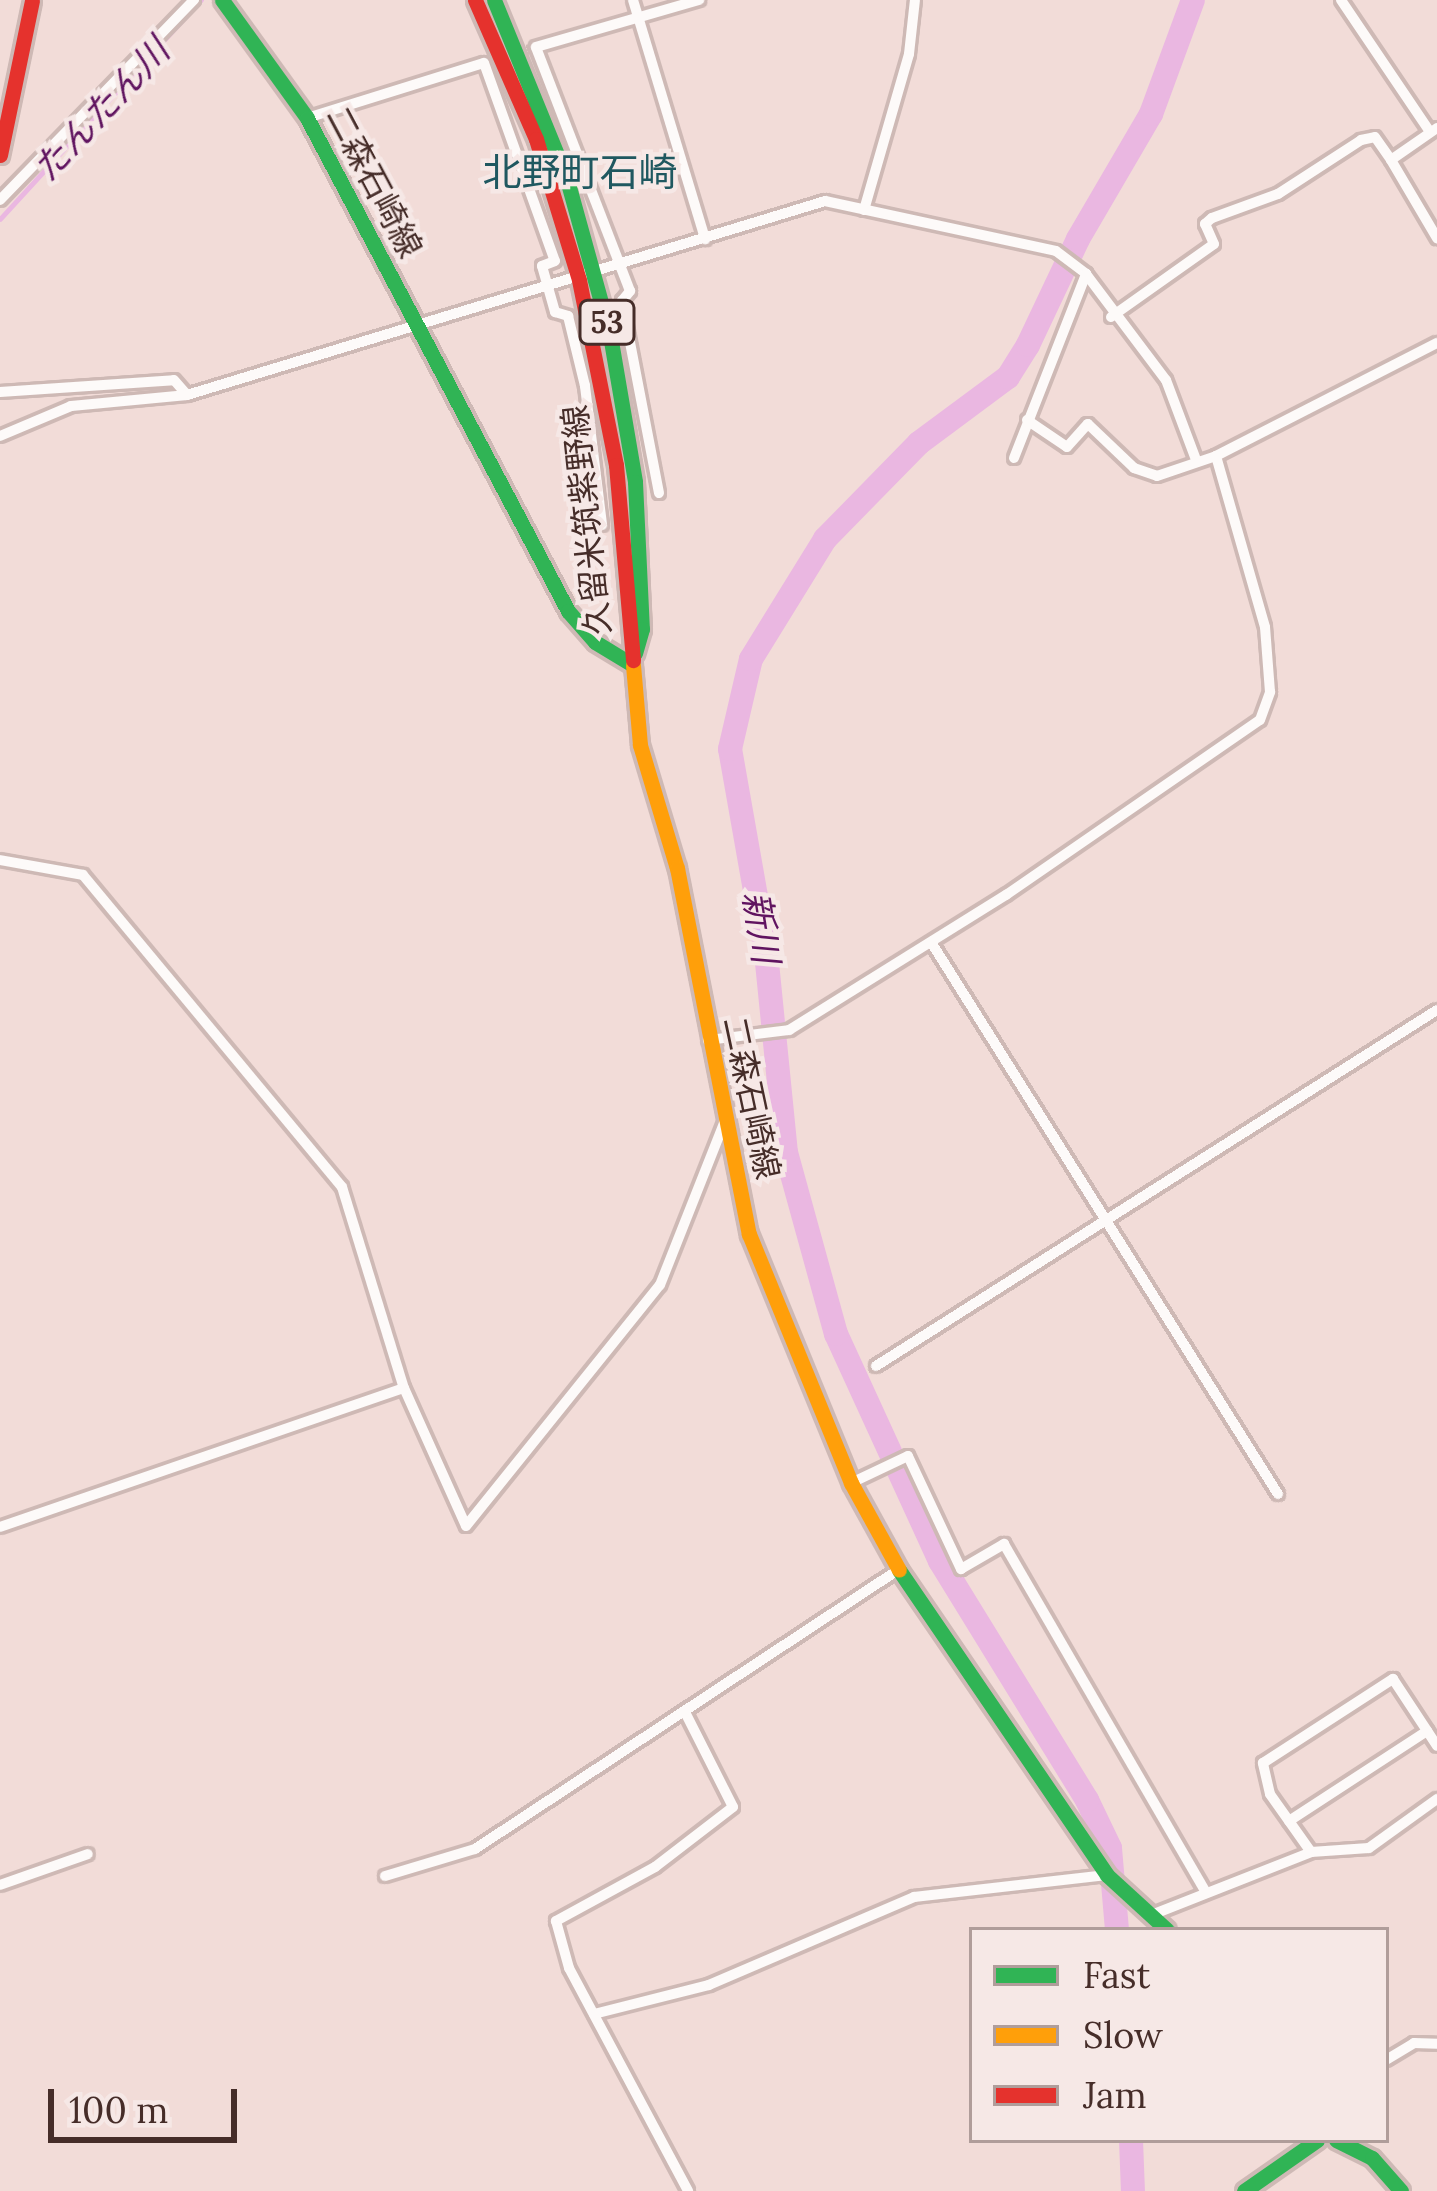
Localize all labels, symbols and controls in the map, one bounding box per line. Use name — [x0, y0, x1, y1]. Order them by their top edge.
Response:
water label: たんたん川 — [24, 29, 178, 191]
street label: 二森石崎線 — [318, 100, 430, 264]
district label: 北野町石崎 — [483, 149, 677, 195]
road number: 53 — [577, 298, 637, 346]
street label: 久留米筑紫野線 — [555, 403, 619, 637]
water label: 新川 — [734, 888, 788, 966]
street label: 二森石崎線 — [714, 1013, 788, 1183]
legend — [969, 1927, 1389, 2143]
text: Fast — [1083, 1952, 1150, 1998]
text: Slow — [1083, 2012, 1163, 2058]
scale bar — [54, 2065, 243, 2139]
text: Jam — [1083, 2072, 1147, 2118]
text: 100 m — [69, 2087, 168, 2133]

